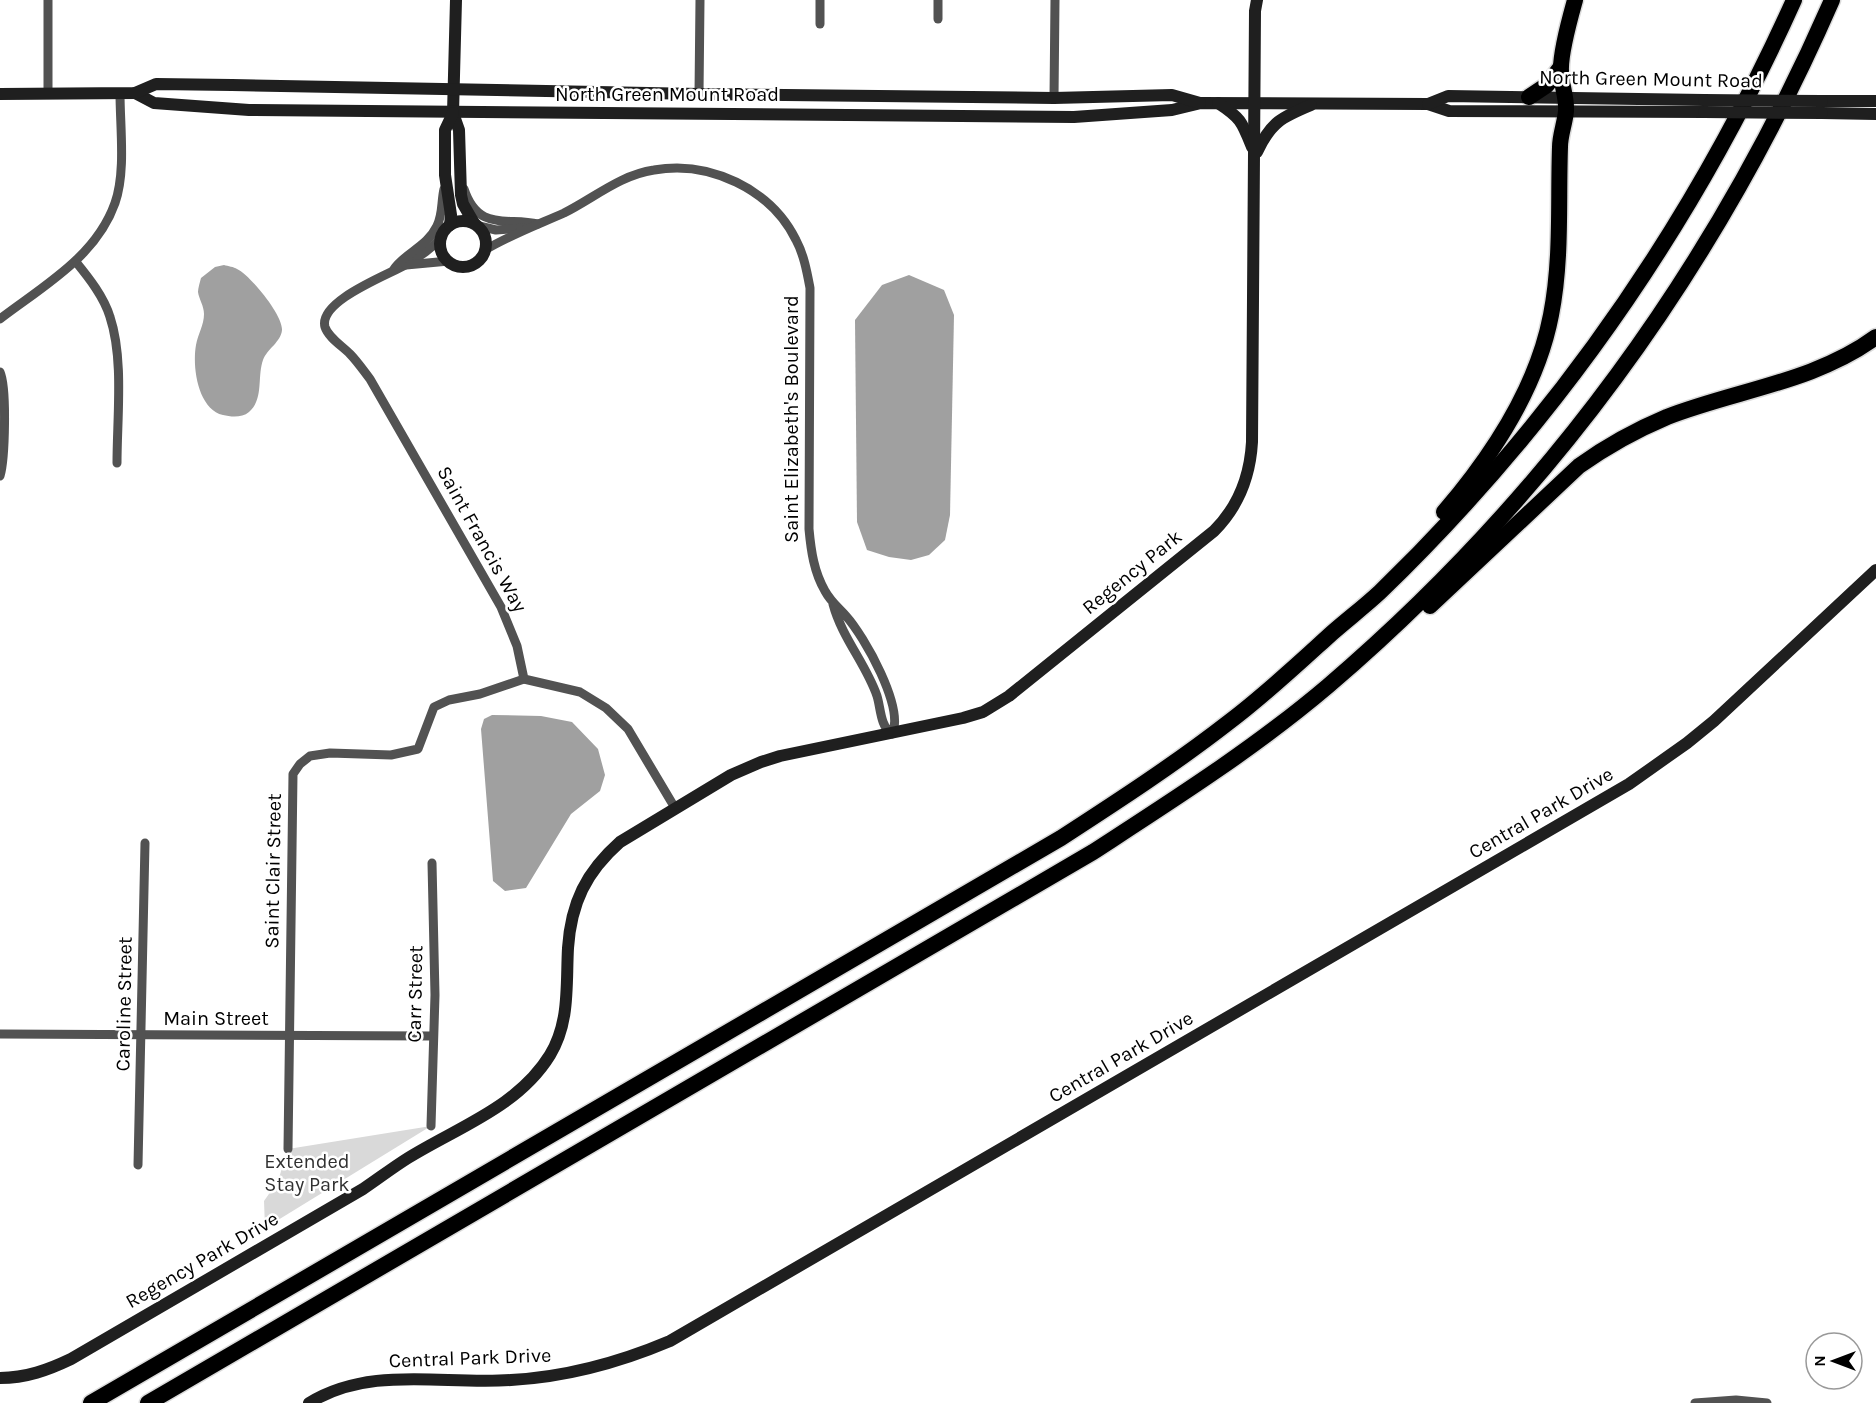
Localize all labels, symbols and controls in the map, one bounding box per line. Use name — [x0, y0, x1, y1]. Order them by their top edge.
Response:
street label: North Green Mount Road — [1539, 66, 1763, 92]
street label: North Green Mount Road — [555, 83, 779, 106]
street label: Saint Elizabeth's Boulevard — [780, 295, 803, 543]
street label: Saint Francis Way — [432, 462, 532, 616]
street label: Regency Park — [1078, 525, 1186, 619]
street label: Central Park Drive — [1465, 762, 1617, 864]
street label: Saint Clair Street — [260, 793, 286, 949]
street label: Caroline Street — [111, 936, 137, 1072]
street label: Carr Street — [403, 945, 427, 1043]
street label: Central Park Drive — [1045, 1006, 1197, 1108]
street label: Main Street — [163, 1007, 269, 1030]
park label: Extended Stay Park — [264, 1150, 350, 1196]
street label: Regency Park Drive — [122, 1207, 282, 1313]
north arrow — [1804, 1331, 1864, 1391]
street label: Central Park Drive — [388, 1344, 552, 1372]
text: N — [1810, 1355, 1829, 1367]

